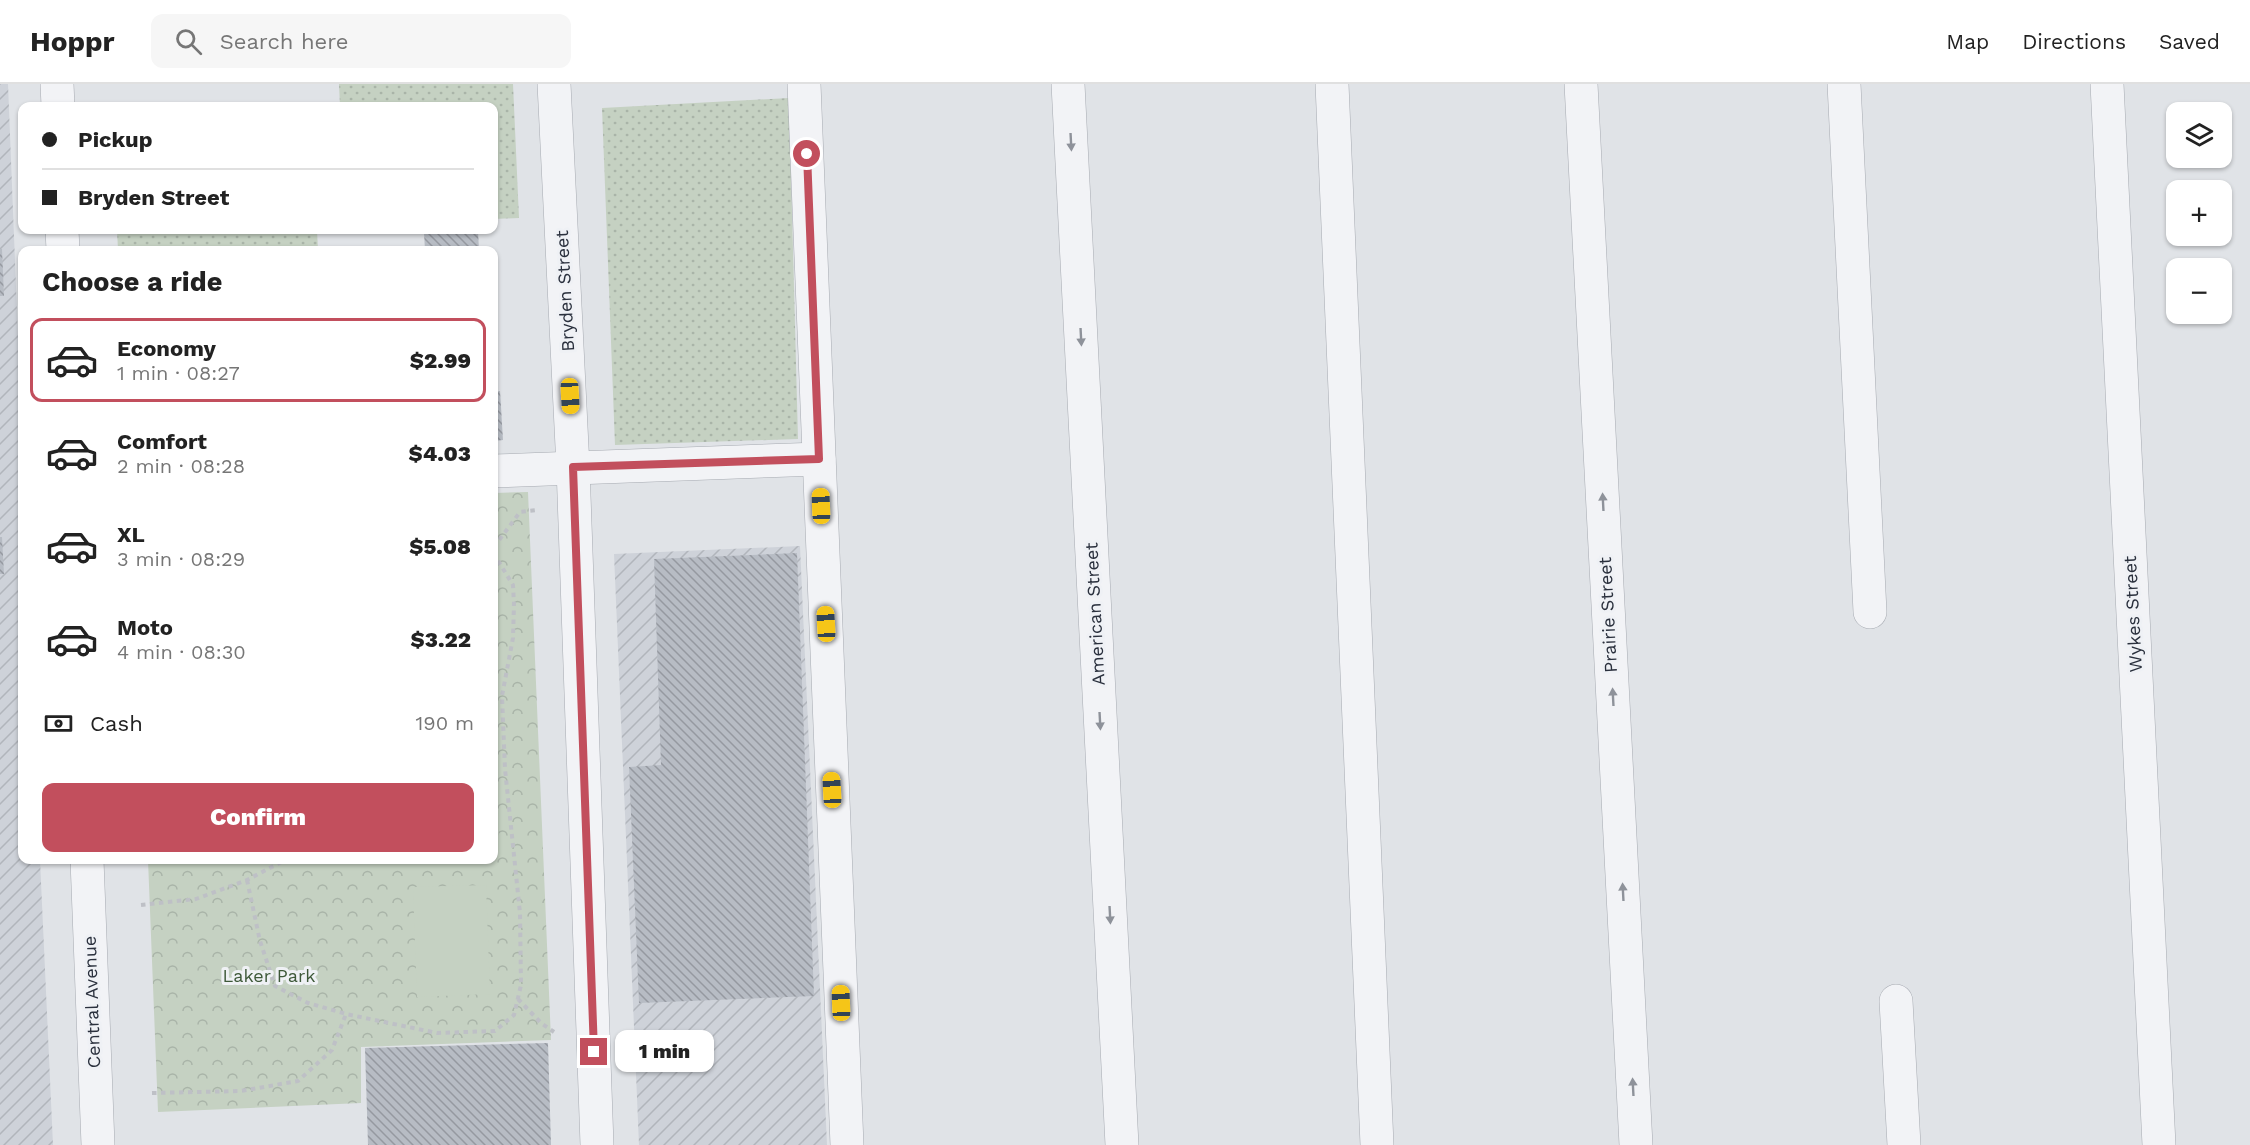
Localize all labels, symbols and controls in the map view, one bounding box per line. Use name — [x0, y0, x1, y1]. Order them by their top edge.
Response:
search box — [151, 14, 571, 68]
text: Hoppr — [30, 25, 115, 58]
icon: search — [172, 25, 205, 58]
text: Search here — [220, 29, 349, 54]
text: Map — [1946, 29, 1989, 54]
text: Directions — [2022, 29, 2126, 54]
text: Saved — [2159, 29, 2220, 54]
map controls — [2166, 102, 2232, 324]
button: layers — [2166, 102, 2232, 168]
text: Pickup — [78, 127, 153, 152]
one-way arrow — [1066, 133, 1075, 152]
route start — [793, 140, 820, 167]
button: + — [2166, 180, 2232, 246]
text: Bryden Street — [78, 185, 229, 210]
street label: Bryden Street — [551, 229, 578, 352]
button: − — [2166, 258, 2232, 324]
text: Choose a ride — [42, 266, 222, 298]
one-way arrow — [1076, 328, 1085, 347]
icon: car — [45, 333, 99, 387]
text: Economy — [117, 336, 216, 361]
text: $2.99 — [410, 348, 471, 373]
text: 1 min · 08:27 — [117, 361, 240, 385]
car — [560, 378, 580, 414]
icon: car — [45, 426, 99, 480]
text: Comfort — [117, 429, 207, 454]
text: $4.03 — [408, 441, 471, 466]
text: 2 min · 08:28 — [117, 454, 245, 478]
car — [811, 488, 831, 524]
one-way arrow — [1598, 493, 1607, 512]
icon: car — [45, 519, 99, 573]
text: XL — [117, 522, 145, 547]
text: $5.08 — [409, 534, 471, 559]
street label: American Street — [1080, 541, 1109, 686]
text: 3 min · 08:29 — [117, 547, 245, 571]
street label: Wykes Street — [2119, 555, 2146, 673]
street label: Prairie Street — [1594, 556, 1621, 673]
car — [816, 606, 836, 642]
icon: car — [45, 612, 99, 666]
text: Moto — [117, 615, 173, 640]
text: $3.22 — [411, 627, 471, 652]
text: 4 min · 08:30 — [117, 640, 246, 664]
one-way arrow — [1608, 688, 1617, 707]
icon: cash — [42, 707, 75, 740]
text: Cash — [90, 711, 143, 736]
text: 190 m — [416, 711, 474, 735]
one-way arrow — [1096, 711, 1105, 730]
car — [822, 772, 842, 808]
button: Confirm — [42, 783, 474, 852]
one-way arrow — [1618, 882, 1627, 901]
one-way arrow — [1106, 906, 1115, 925]
street label: Central Avenue — [79, 935, 104, 1069]
park label: Laker Park — [222, 965, 316, 986]
car — [831, 985, 851, 1021]
callout: 1 min — [615, 1031, 714, 1073]
route end — [580, 1038, 607, 1065]
text: 1 min — [639, 1039, 690, 1063]
one-way arrow — [1628, 1077, 1637, 1096]

